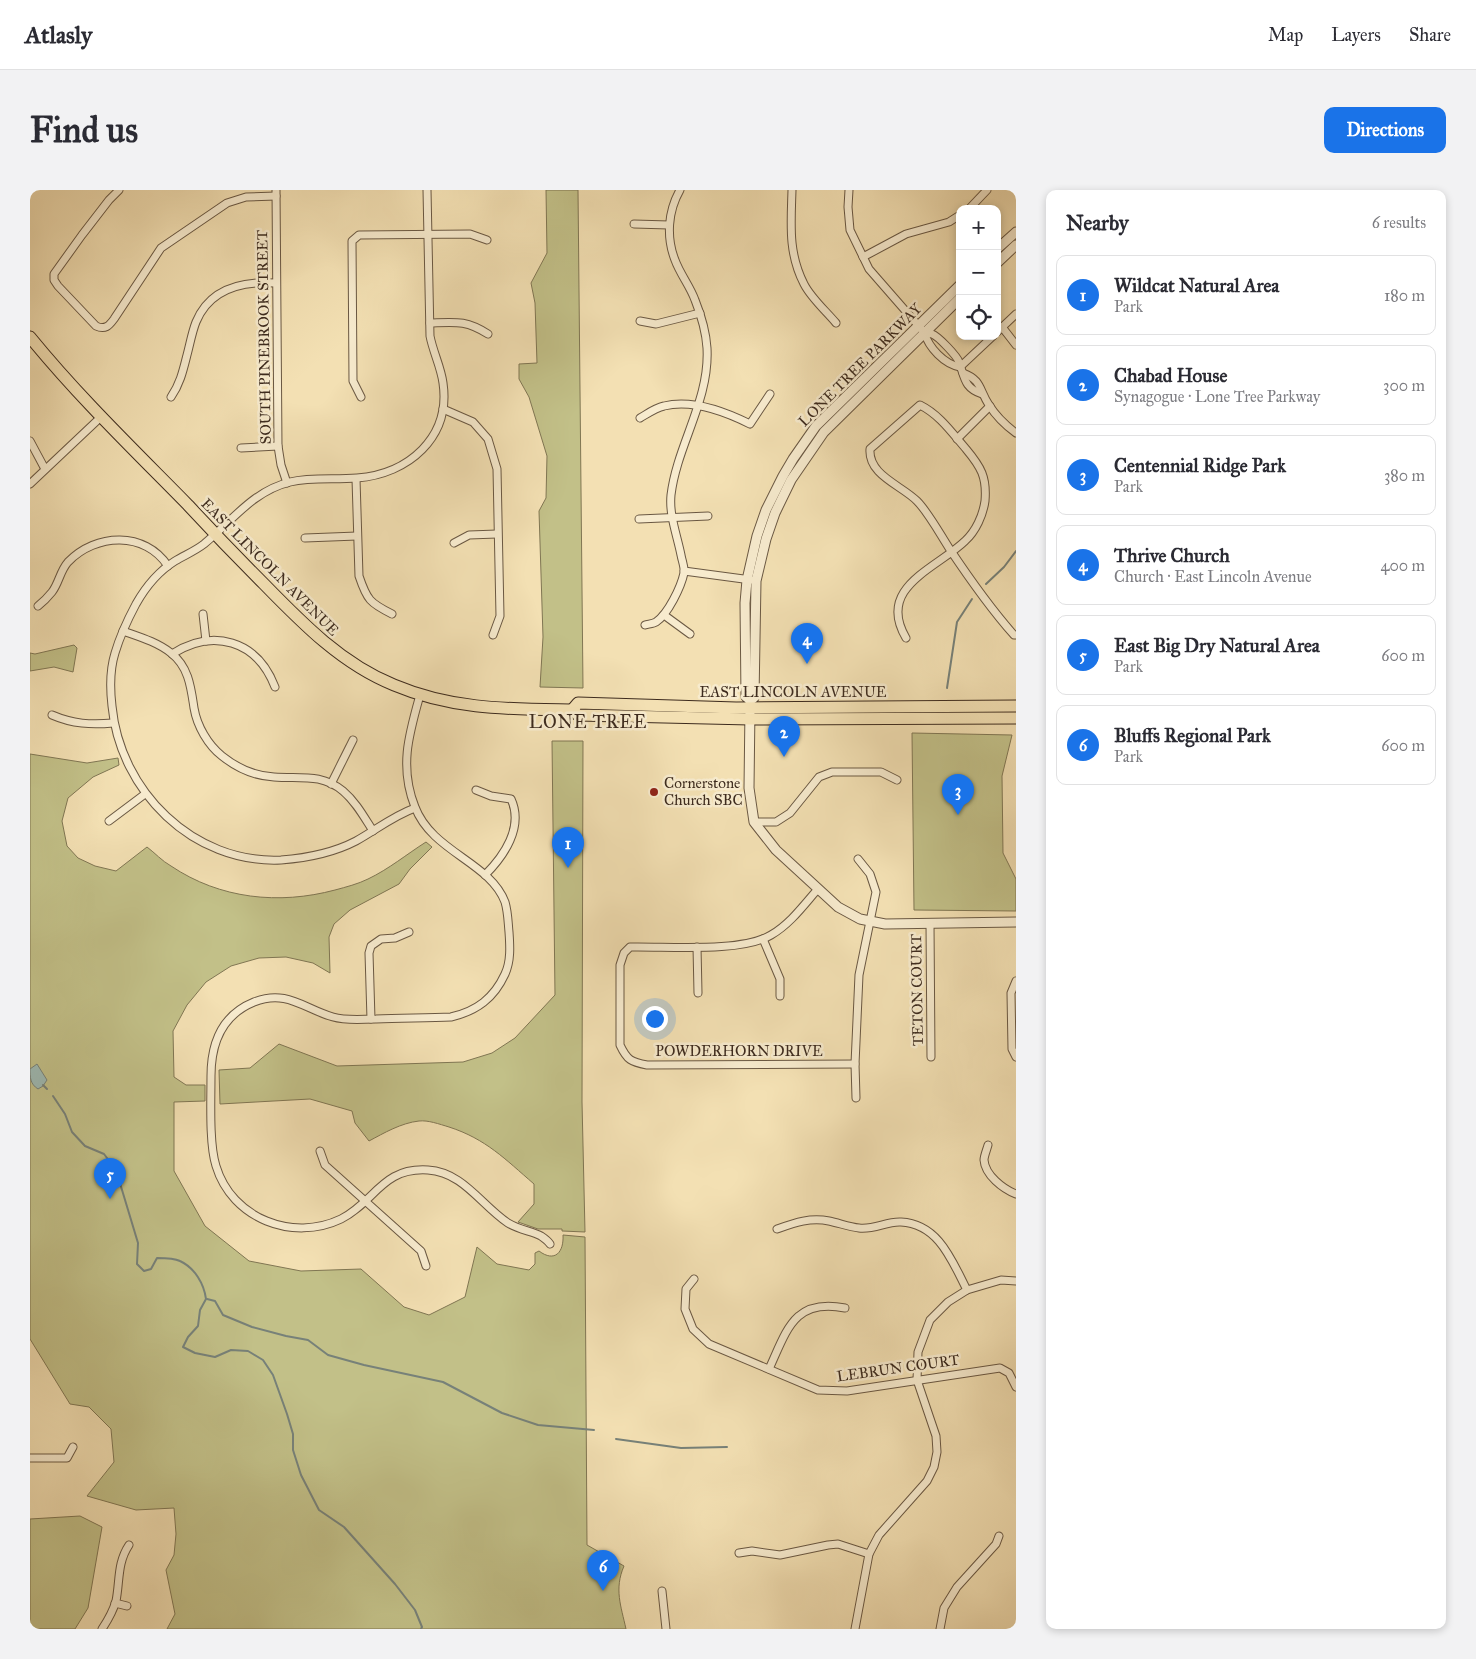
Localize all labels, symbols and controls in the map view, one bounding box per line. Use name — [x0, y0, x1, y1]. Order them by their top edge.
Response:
text: Atlasly — [25, 20, 92, 50]
text: Map — [1268, 24, 1303, 46]
text: Layers — [1331, 24, 1381, 46]
text: Share — [1409, 24, 1451, 46]
button: Directions — [1324, 107, 1446, 153]
text: Find us — [30, 109, 138, 152]
map controls — [956, 205, 1001, 340]
button: + — [956, 205, 1001, 250]
text: Nearby — [1066, 210, 1129, 236]
text: 6 results — [1372, 213, 1426, 232]
street label: SOUTH PINEBROOK STREET — [253, 230, 275, 444]
button: − — [956, 250, 1001, 295]
text: Wildcat Natural Area — [1114, 274, 1279, 297]
text: 1 — [1080, 286, 1086, 305]
text: 180 m — [1384, 286, 1425, 305]
button: locate — [956, 295, 1001, 340]
text: Park — [1114, 297, 1143, 316]
street label: LONE TREE PARKWAY — [795, 299, 926, 430]
text: Chabad House — [1114, 364, 1227, 387]
text: 2 — [1079, 376, 1087, 395]
text: 300 m — [1383, 376, 1425, 395]
text: Synagogue · Lone Tree Parkway — [1114, 387, 1320, 406]
text: Centennial Ridge Park — [1114, 454, 1286, 477]
text: 3 — [1080, 466, 1086, 485]
text: 380 m — [1384, 466, 1425, 485]
text: Park — [1114, 477, 1143, 496]
street label: EAST LINCOLN AVENUE — [197, 494, 343, 640]
text: Thrive Church — [1114, 544, 1230, 567]
text: 4 — [1079, 556, 1087, 575]
text: 400 m — [1381, 556, 1425, 575]
text: Church · East Lincoln Avenue — [1114, 567, 1312, 586]
pin: 4 — [791, 623, 823, 664]
text: East Big Dry Natural Area — [1114, 634, 1320, 657]
text: 5 — [1079, 646, 1087, 665]
text: 600 m — [1381, 646, 1425, 665]
text: Park — [1114, 657, 1143, 676]
street label: EAST LINCOLN AVENUE — [699, 683, 887, 701]
district label: LONE TREE — [529, 711, 647, 733]
pin: 2 — [768, 716, 800, 757]
text: Bluffs Regional Park — [1114, 724, 1271, 747]
text: 6 — [1079, 736, 1087, 755]
text: 600 m — [1381, 736, 1425, 755]
text: Park — [1114, 747, 1143, 766]
place label: Cornerstone Church SBC — [664, 774, 743, 809]
pin: 3 — [942, 774, 974, 815]
marker: Cornerstone Church SBC — [648, 786, 660, 798]
pin: 1 — [552, 827, 584, 868]
street label: TETON COURT — [907, 934, 927, 1046]
your location — [642, 1006, 668, 1032]
street label: POWDERHORN DRIVE — [655, 1042, 823, 1060]
pin: 5 — [94, 1158, 126, 1199]
street label: LEBRUN COURT — [836, 1350, 960, 1386]
pin: 6 — [587, 1550, 619, 1591]

